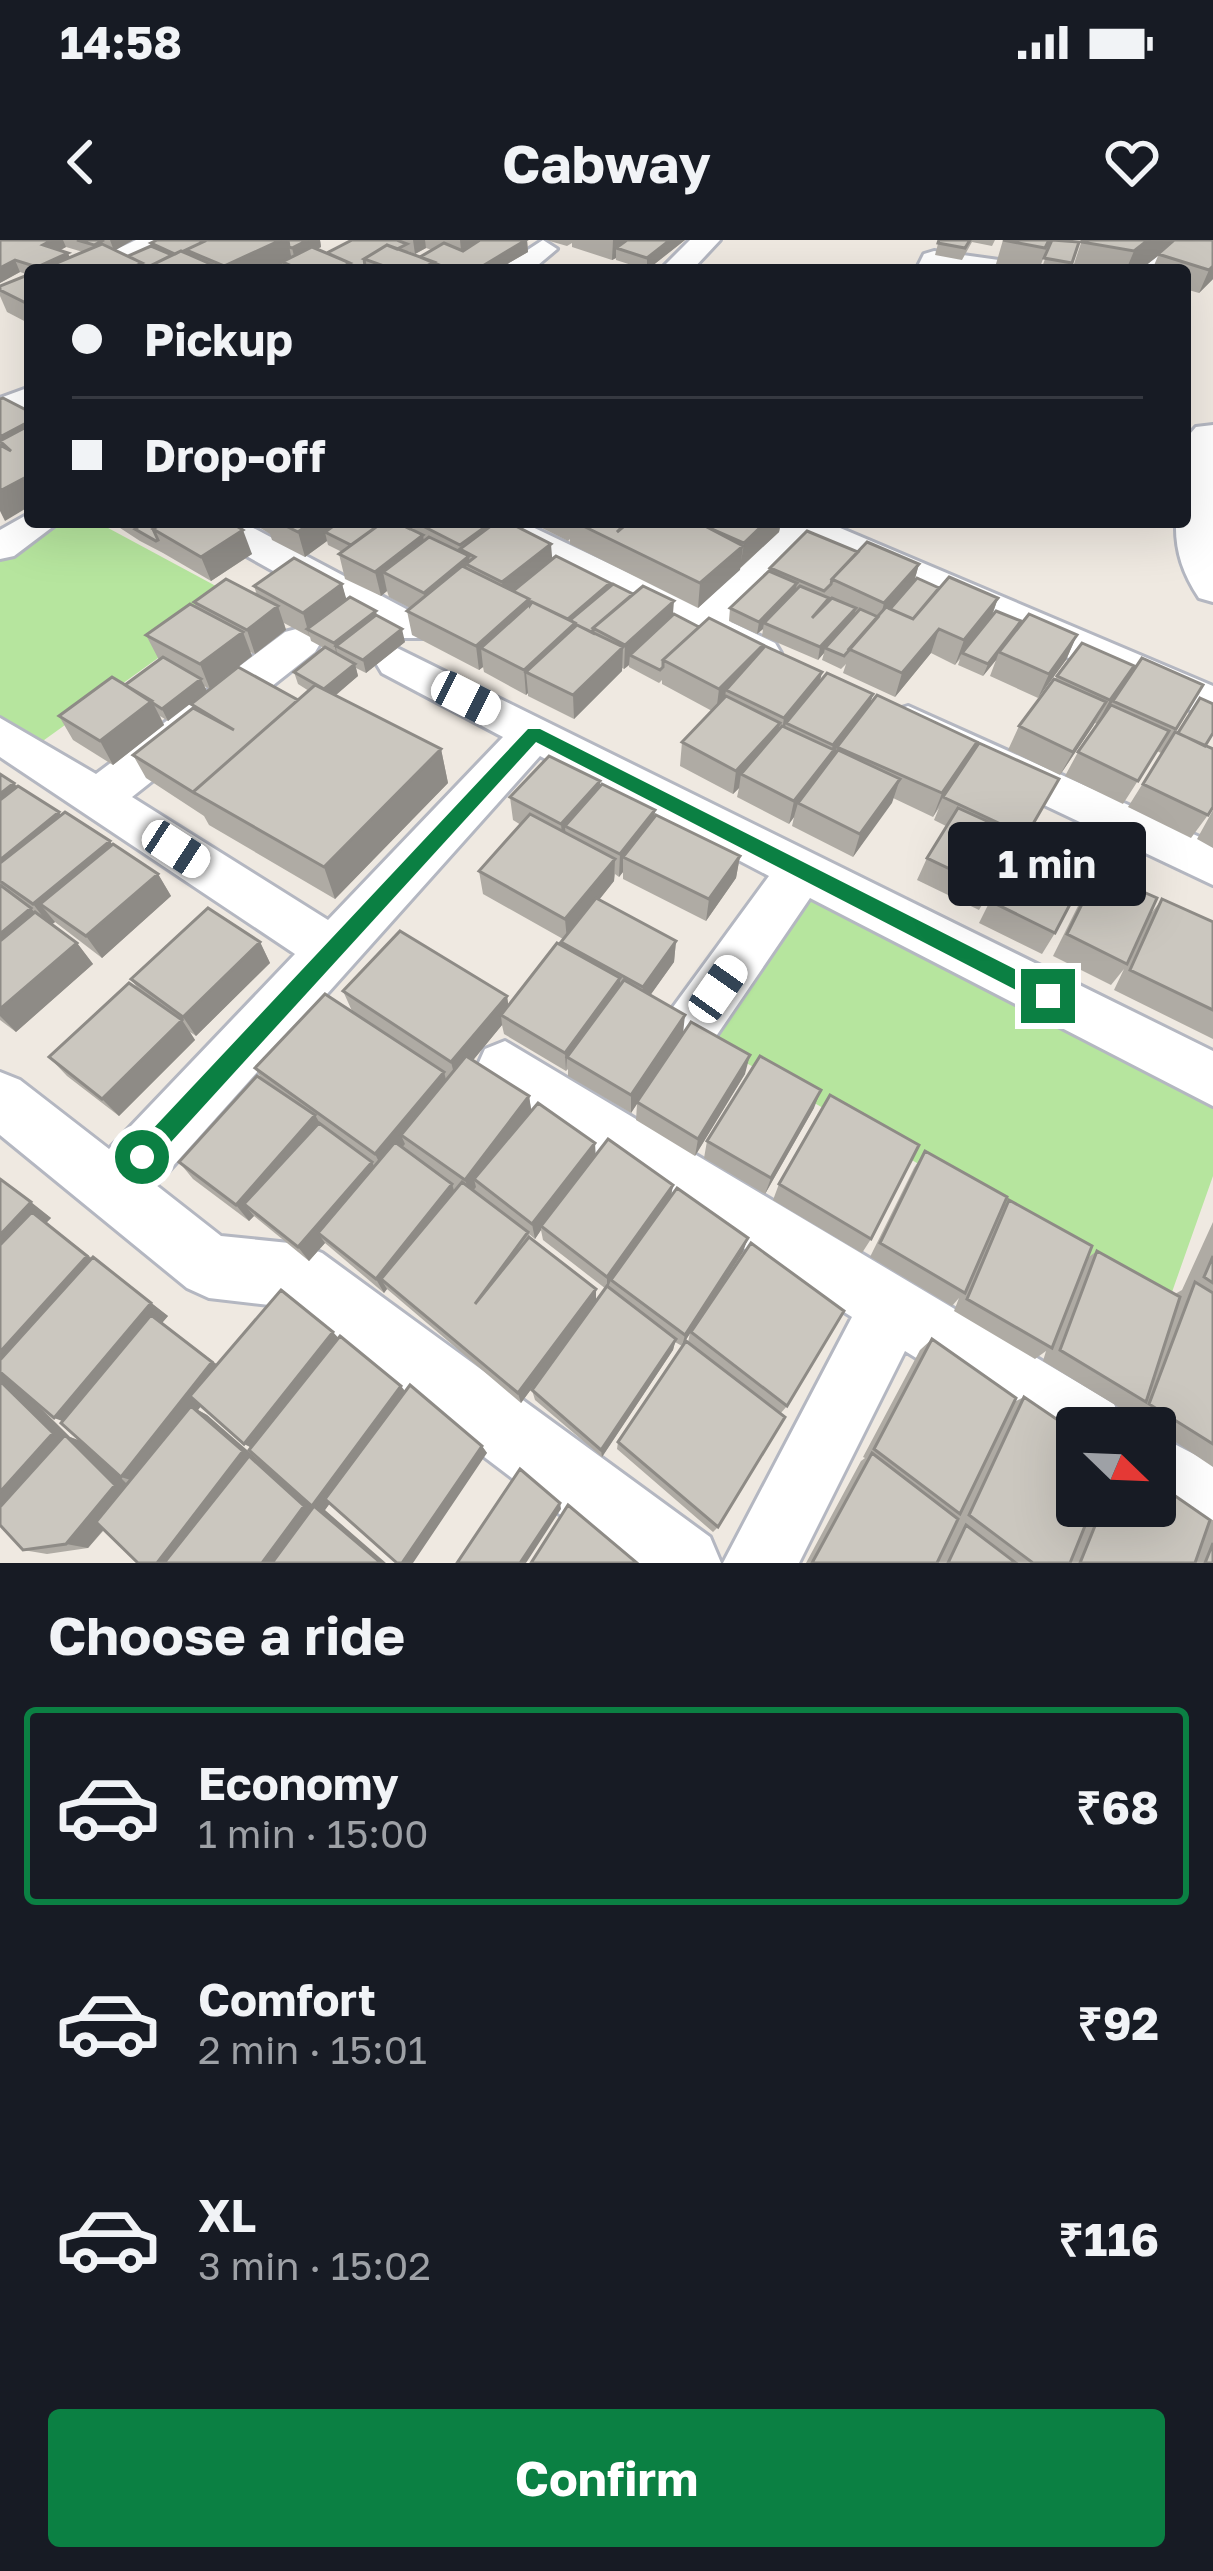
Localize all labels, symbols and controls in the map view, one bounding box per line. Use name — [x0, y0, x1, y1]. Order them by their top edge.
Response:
text: 14:58 — [60, 15, 182, 69]
icon: back — [48, 129, 114, 195]
icon: heart — [1099, 129, 1165, 195]
text: Cabway — [502, 130, 711, 195]
text: Pickup — [144, 312, 293, 366]
text: Drop-off — [144, 428, 325, 482]
car — [426, 666, 506, 730]
car — [136, 814, 216, 884]
callout: 1 min — [949, 822, 1147, 906]
text: 1 min — [998, 840, 1096, 887]
car — [683, 949, 753, 1029]
route end — [1021, 969, 1075, 1023]
route start — [115, 1130, 169, 1184]
north arrow — [1056, 1407, 1176, 1527]
map controls — [1056, 1407, 1176, 1527]
text: Choose a ride — [48, 1602, 405, 1667]
icon: car — [54, 1752, 162, 1860]
text: Economy — [198, 1756, 399, 1810]
text: ₹68 — [1076, 1780, 1159, 1834]
text: 1 min · 15:00 — [198, 1810, 428, 1857]
icon: car — [54, 1968, 162, 2076]
text: Comfort — [198, 1972, 376, 2026]
text: ₹92 — [1077, 1996, 1159, 2050]
text: 2 min · 15:01 — [198, 2026, 427, 2073]
icon: car — [54, 2184, 162, 2292]
text: XL — [198, 2188, 256, 2242]
text: ₹116 — [1058, 2212, 1159, 2266]
text: 3 min · 15:02 — [198, 2242, 431, 2289]
button: Confirm — [48, 2409, 1165, 2547]

